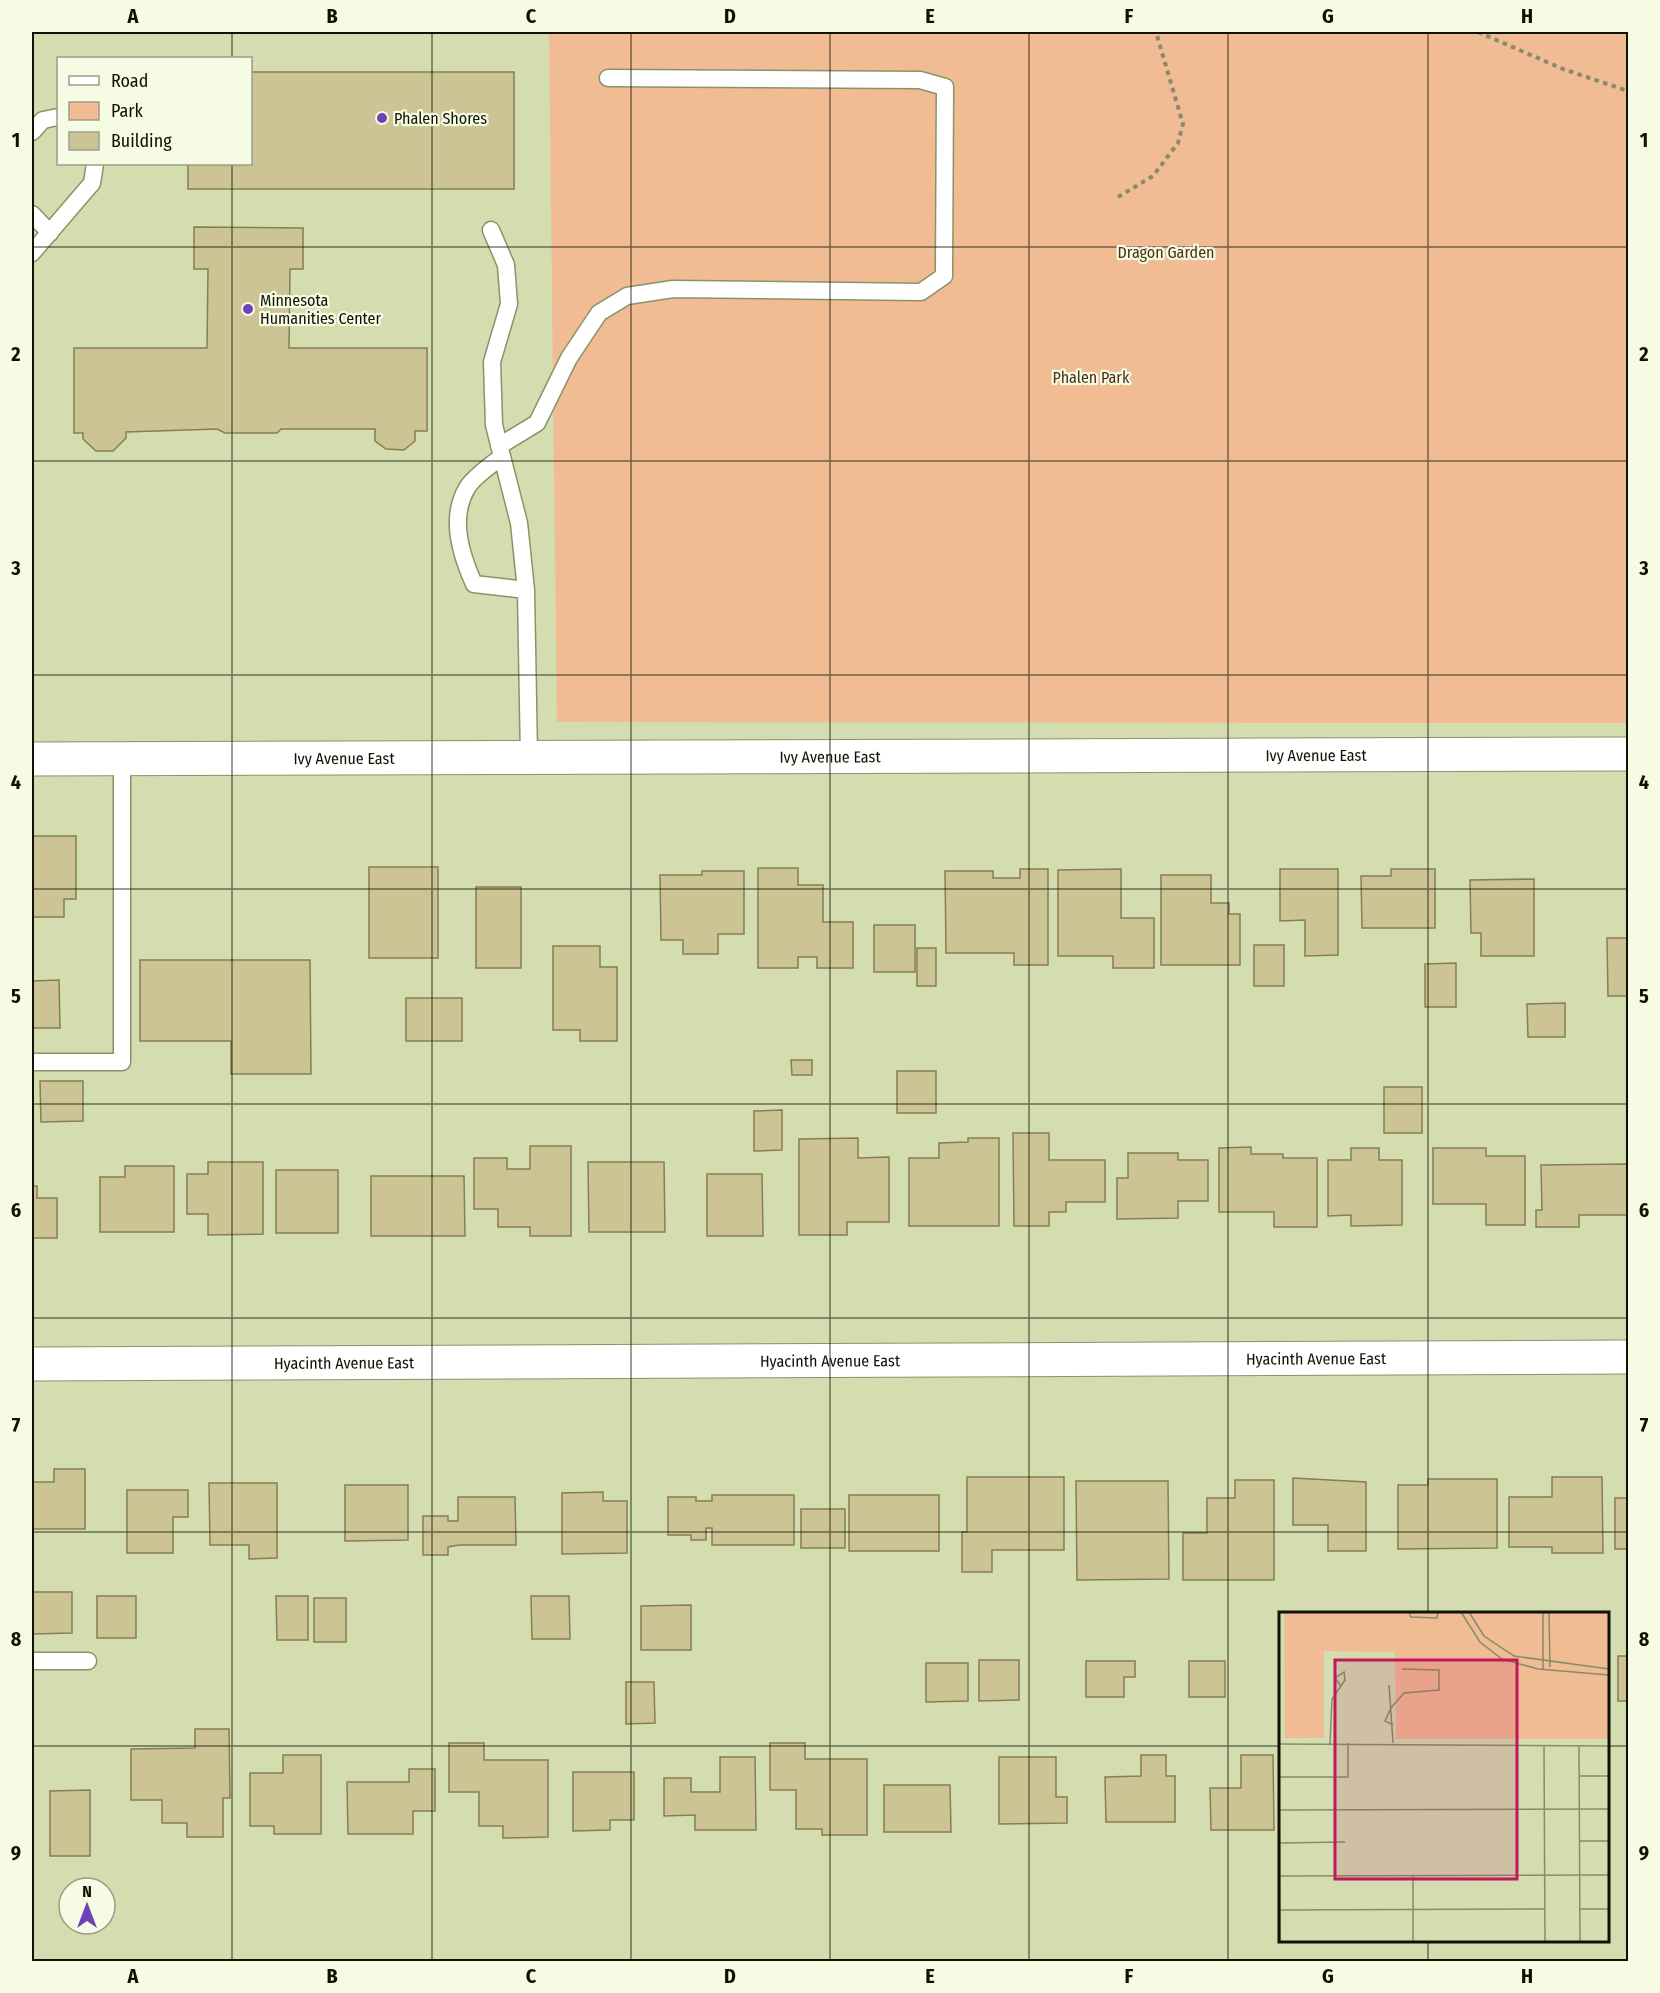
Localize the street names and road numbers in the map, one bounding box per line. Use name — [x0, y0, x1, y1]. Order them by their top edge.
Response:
street label: Ivy Avenue East — [1265, 745, 1367, 765]
street label: Ivy Avenue East — [779, 747, 881, 766]
street label: Ivy Avenue East — [293, 748, 395, 768]
street label: Hyacinth Avenue East — [1246, 1349, 1387, 1368]
street label: Hyacinth Avenue East — [760, 1351, 901, 1370]
street label: Hyacinth Avenue East — [274, 1353, 415, 1372]

